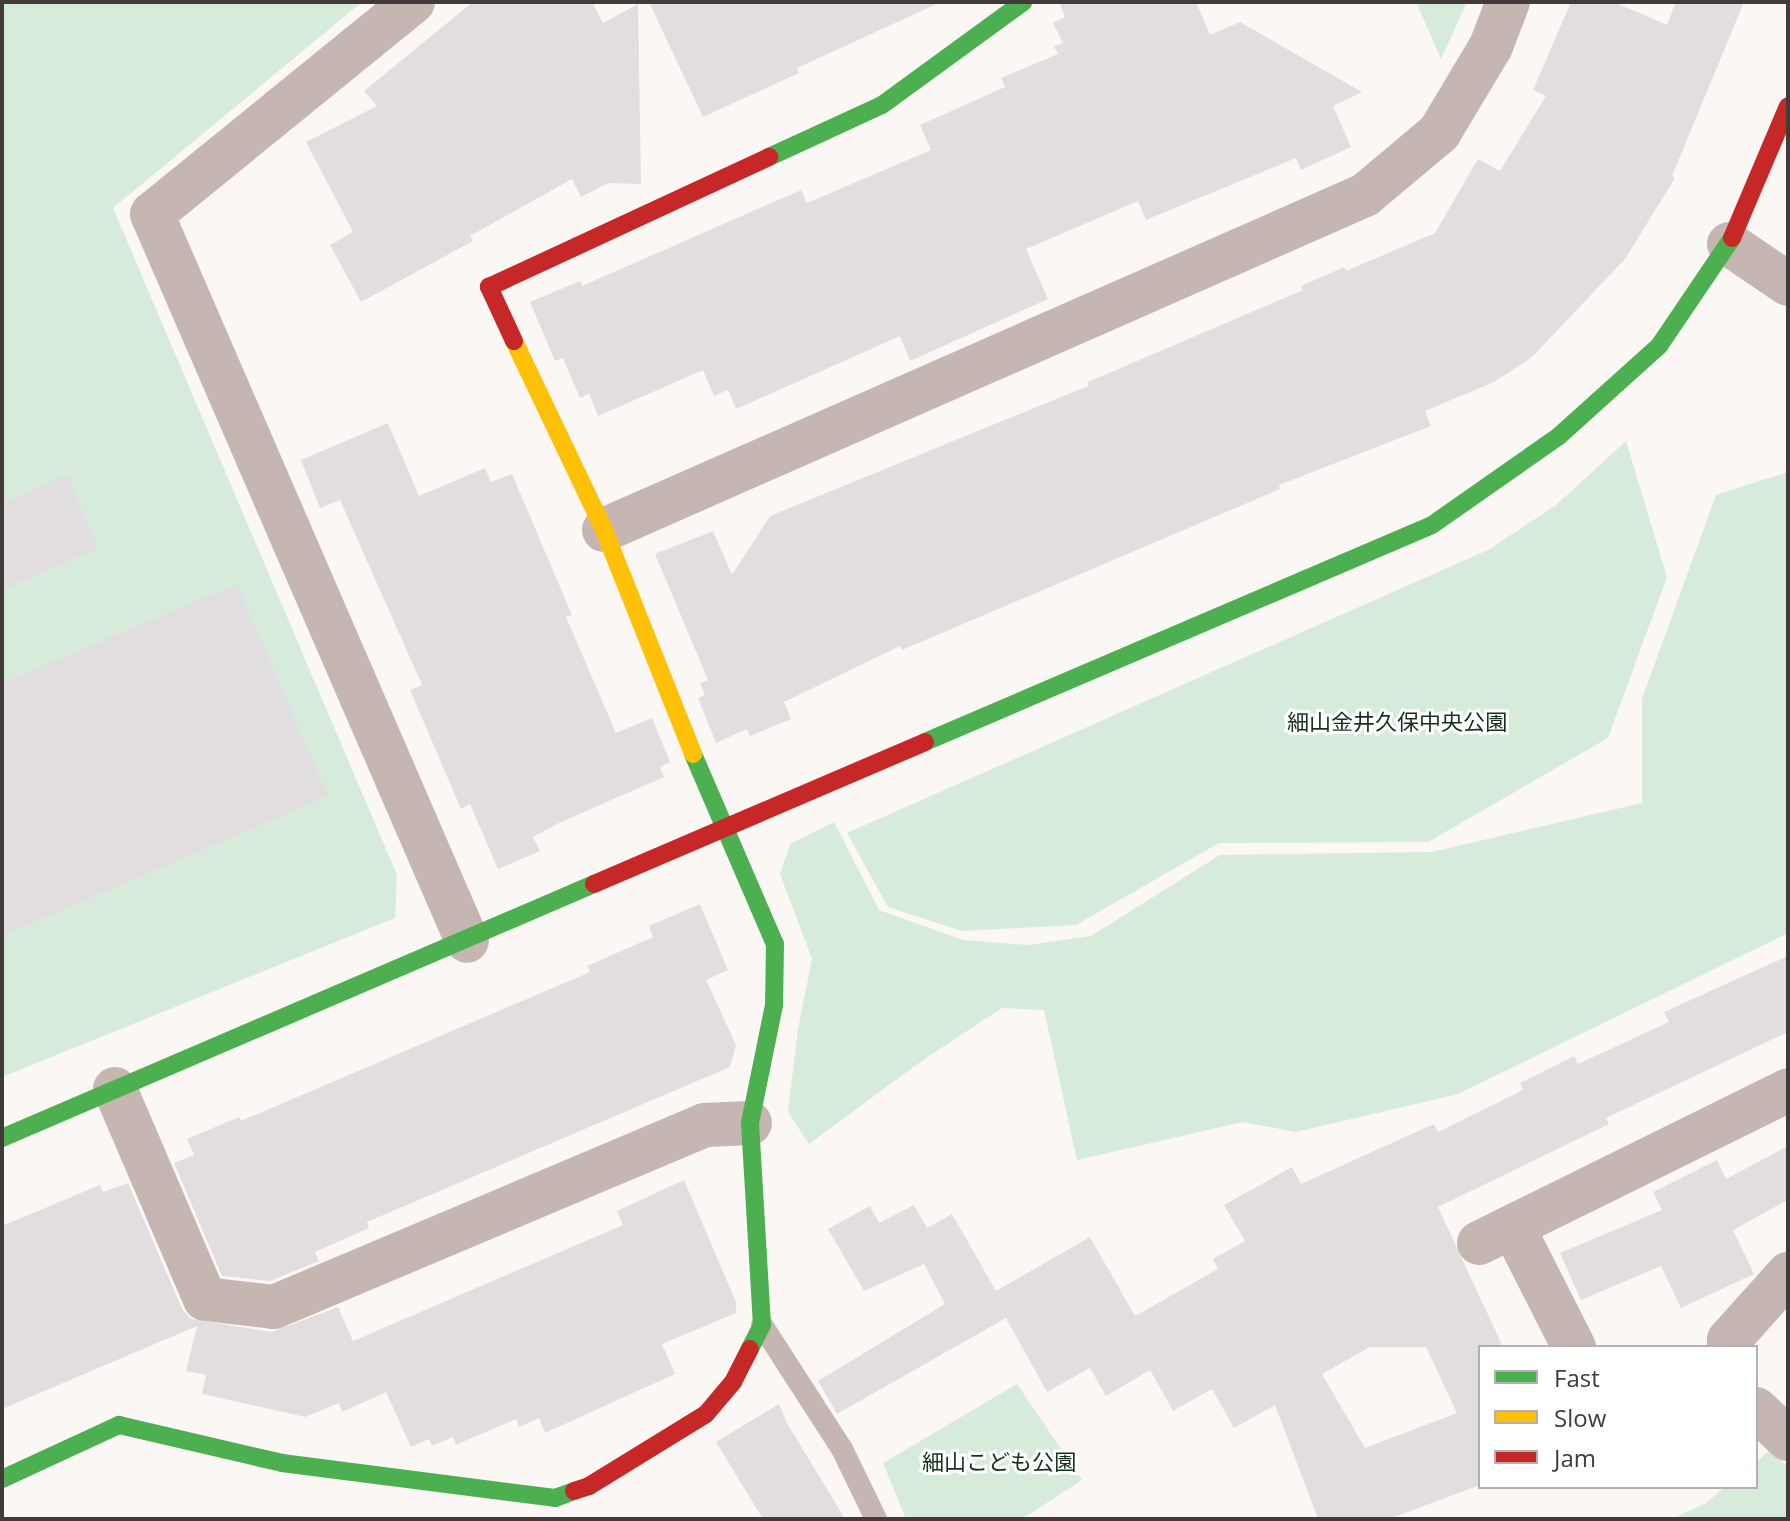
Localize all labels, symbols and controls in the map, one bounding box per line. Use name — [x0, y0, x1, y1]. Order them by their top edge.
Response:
park label: 細山金井久保中央公園 — [1287, 709, 1507, 735]
legend — [1478, 1345, 1758, 1489]
text: Fast — [1554, 1361, 1600, 1394]
text: Slow — [1554, 1401, 1606, 1434]
text: Jam — [1554, 1441, 1596, 1474]
park label: 細山こども公園 — [922, 1449, 1076, 1475]

